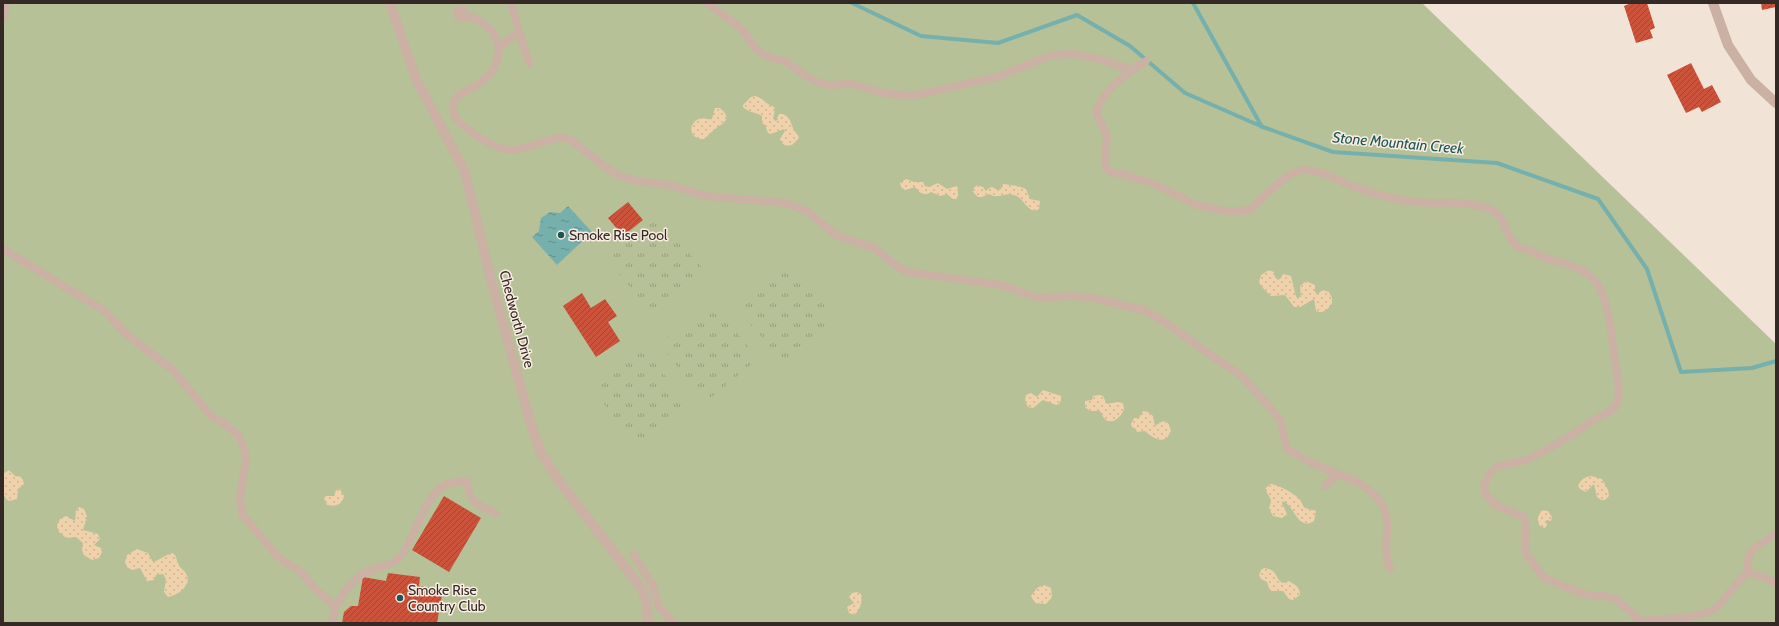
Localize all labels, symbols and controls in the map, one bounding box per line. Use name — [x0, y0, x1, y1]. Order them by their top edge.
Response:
water label: Stone Mountain Creek — [1332, 128, 1465, 158]
place label: Smoke Rise Pool — [569, 226, 668, 244]
marker: Smoke Rise Pool — [556, 230, 566, 240]
street label: Chedworth Drive — [495, 268, 539, 370]
place label: Smoke Rise Country Club — [408, 581, 486, 615]
marker: Smoke Rise Country Club — [395, 593, 405, 603]

